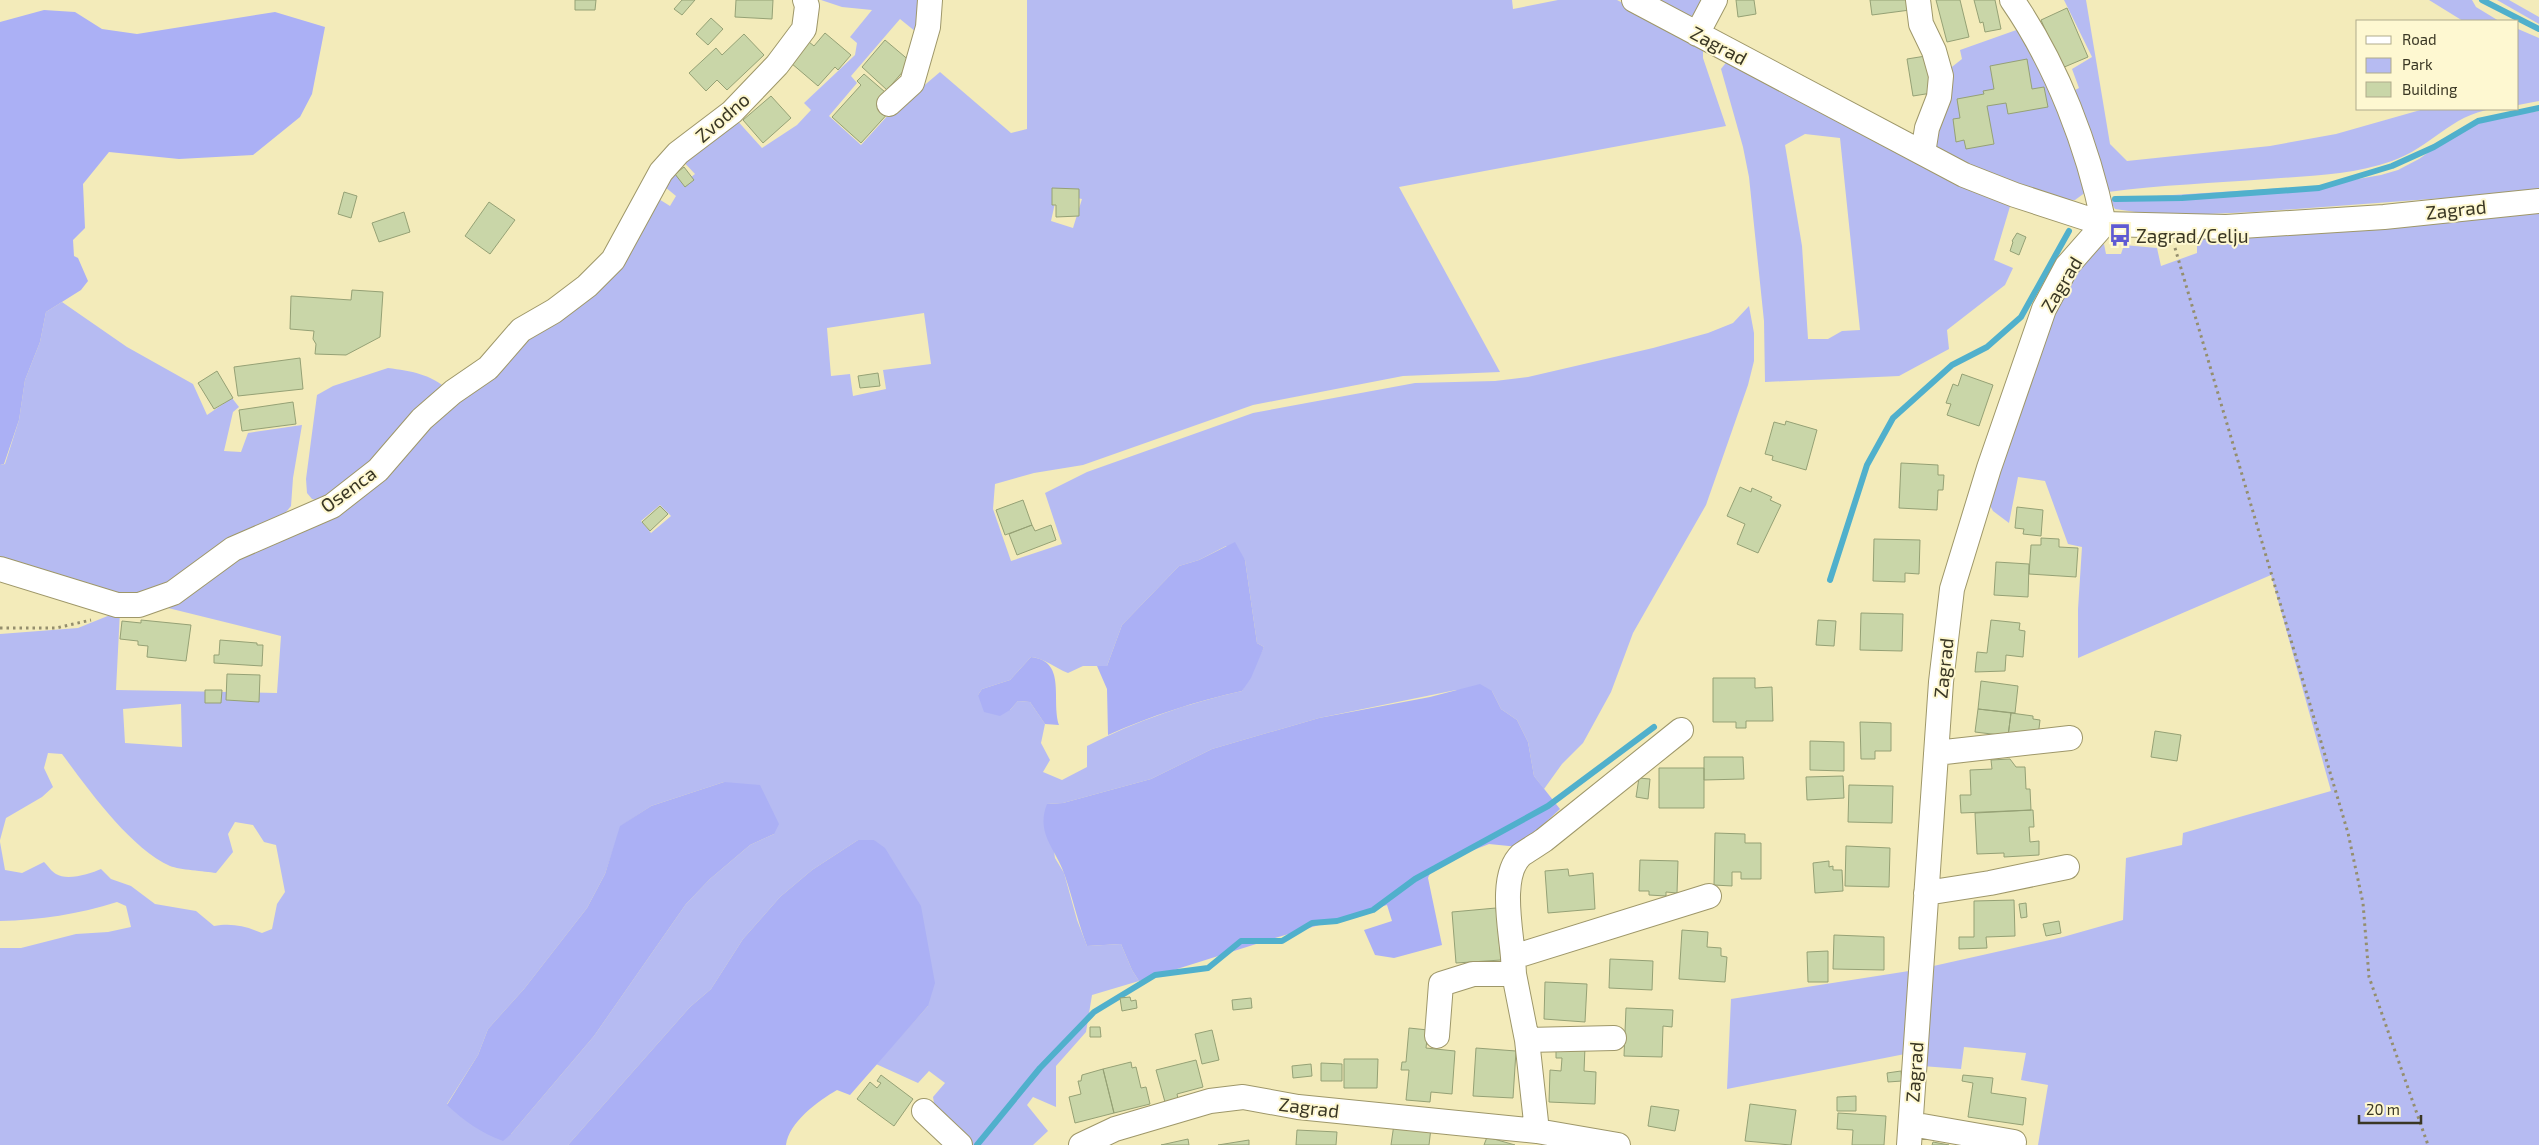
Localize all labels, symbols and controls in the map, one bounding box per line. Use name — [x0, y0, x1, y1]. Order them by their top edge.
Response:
legend — [2356, 20, 2519, 110]
street label: Zagrad — [1687, 21, 1751, 69]
text: Road — [2402, 30, 2437, 48]
text: Park — [2402, 55, 2433, 73]
text: Building — [2402, 80, 2458, 98]
street label: Zvodno — [690, 87, 754, 147]
street label: Zagrad — [2425, 194, 2487, 224]
bus stop icon: Zagrad/Celju — [2107, 222, 2133, 248]
place label: Zagrad/Celju — [2136, 224, 2249, 247]
street label: Zagrad — [2036, 252, 2086, 316]
street label: Osenca — [316, 461, 380, 517]
street label: Zagrad — [1928, 637, 1958, 699]
street label: Zagrad — [1900, 1041, 1928, 1103]
street label: Zagrad — [1277, 1092, 1341, 1122]
scale bar — [2359, 1092, 2422, 1124]
text: 20 m — [2366, 1100, 2400, 1118]

